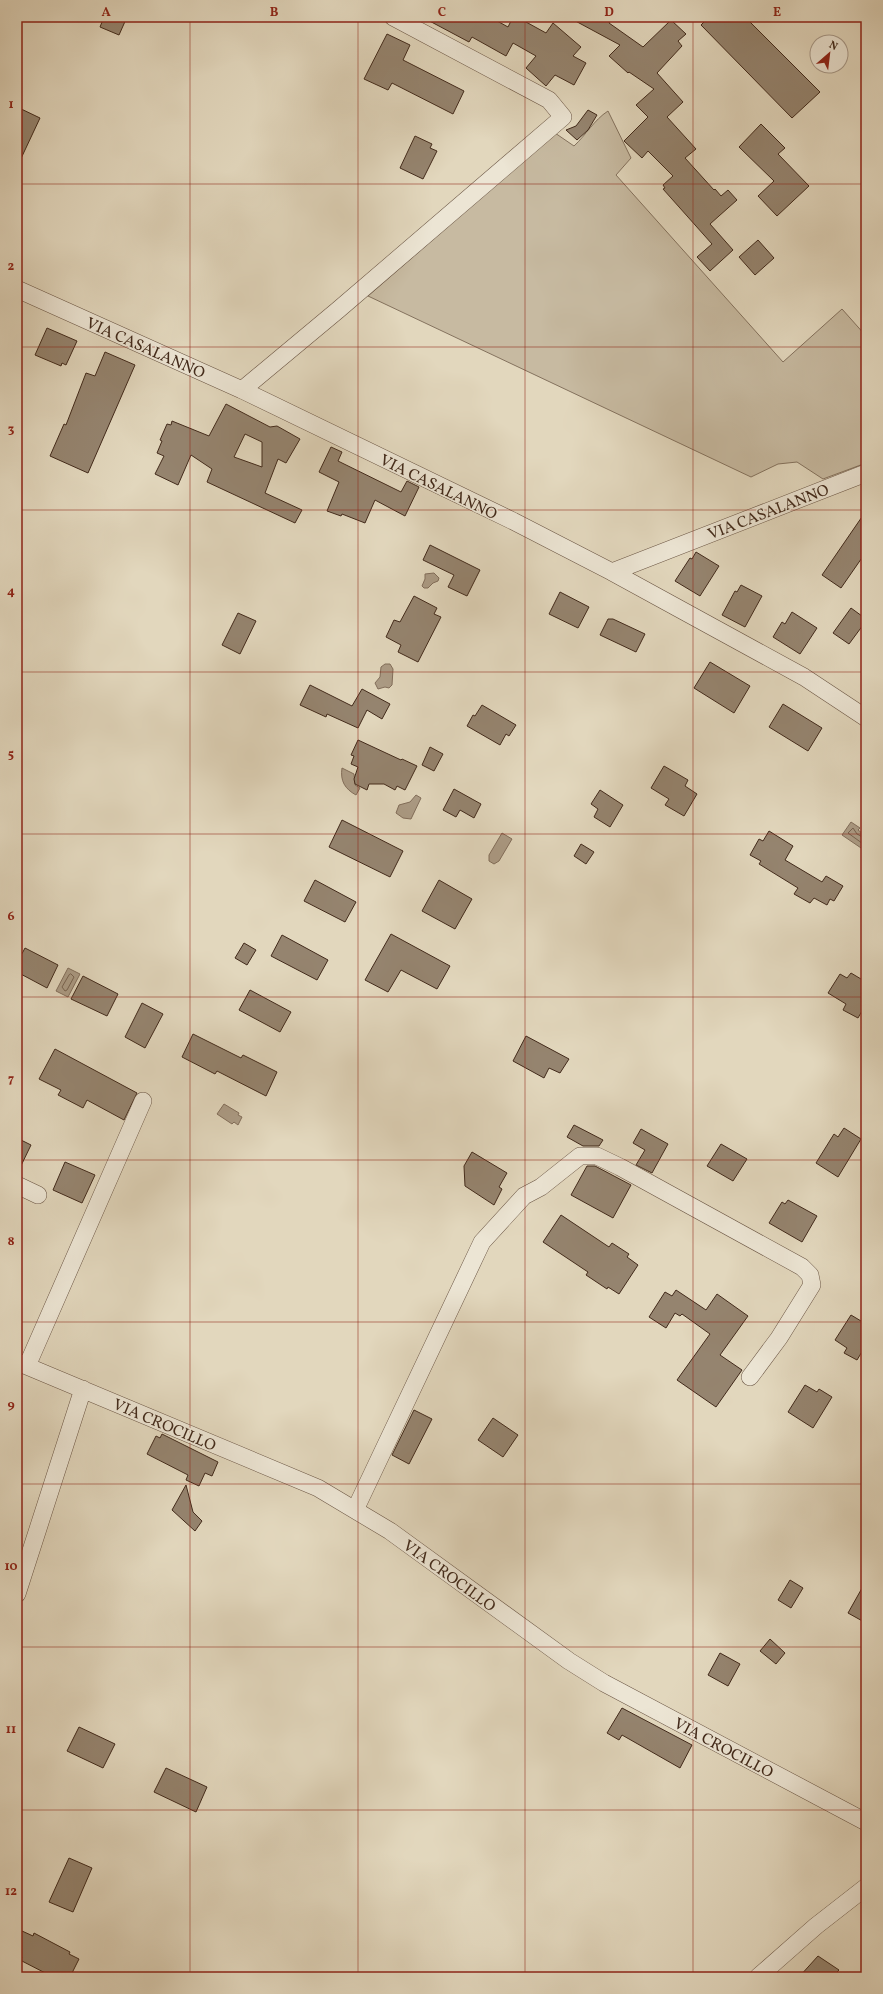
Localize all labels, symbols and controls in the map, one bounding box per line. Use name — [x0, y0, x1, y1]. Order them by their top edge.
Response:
text: A — [101, 4, 111, 22]
text: B — [270, 4, 279, 22]
text: C — [438, 4, 446, 22]
text: D — [604, 4, 614, 22]
text: E — [773, 4, 781, 22]
north arrow — [809, 34, 849, 74]
text: N — [826, 38, 840, 55]
text: 1 — [8, 96, 14, 114]
text: 2 — [8, 258, 15, 276]
street label: VIA CASALANNO — [82, 313, 209, 385]
text: 3 — [8, 421, 15, 439]
street label: VIA CASALANNO — [376, 450, 501, 526]
street label: VIA CASALANNO — [705, 480, 833, 546]
text: 4 — [7, 583, 15, 601]
text: 5 — [8, 746, 14, 764]
text: 6 — [7, 908, 15, 926]
text: 7 — [8, 1071, 14, 1089]
text: 8 — [7, 1233, 15, 1251]
street label: VIA CROCILLO — [109, 1394, 219, 1458]
text: 9 — [7, 1396, 15, 1414]
street label: VIA CROCILLO — [398, 1535, 500, 1618]
text: 10 — [4, 1558, 18, 1576]
street label: VIA CROCILLO — [669, 1713, 777, 1784]
text: 11 — [6, 1721, 16, 1739]
text: 12 — [5, 1883, 17, 1901]

